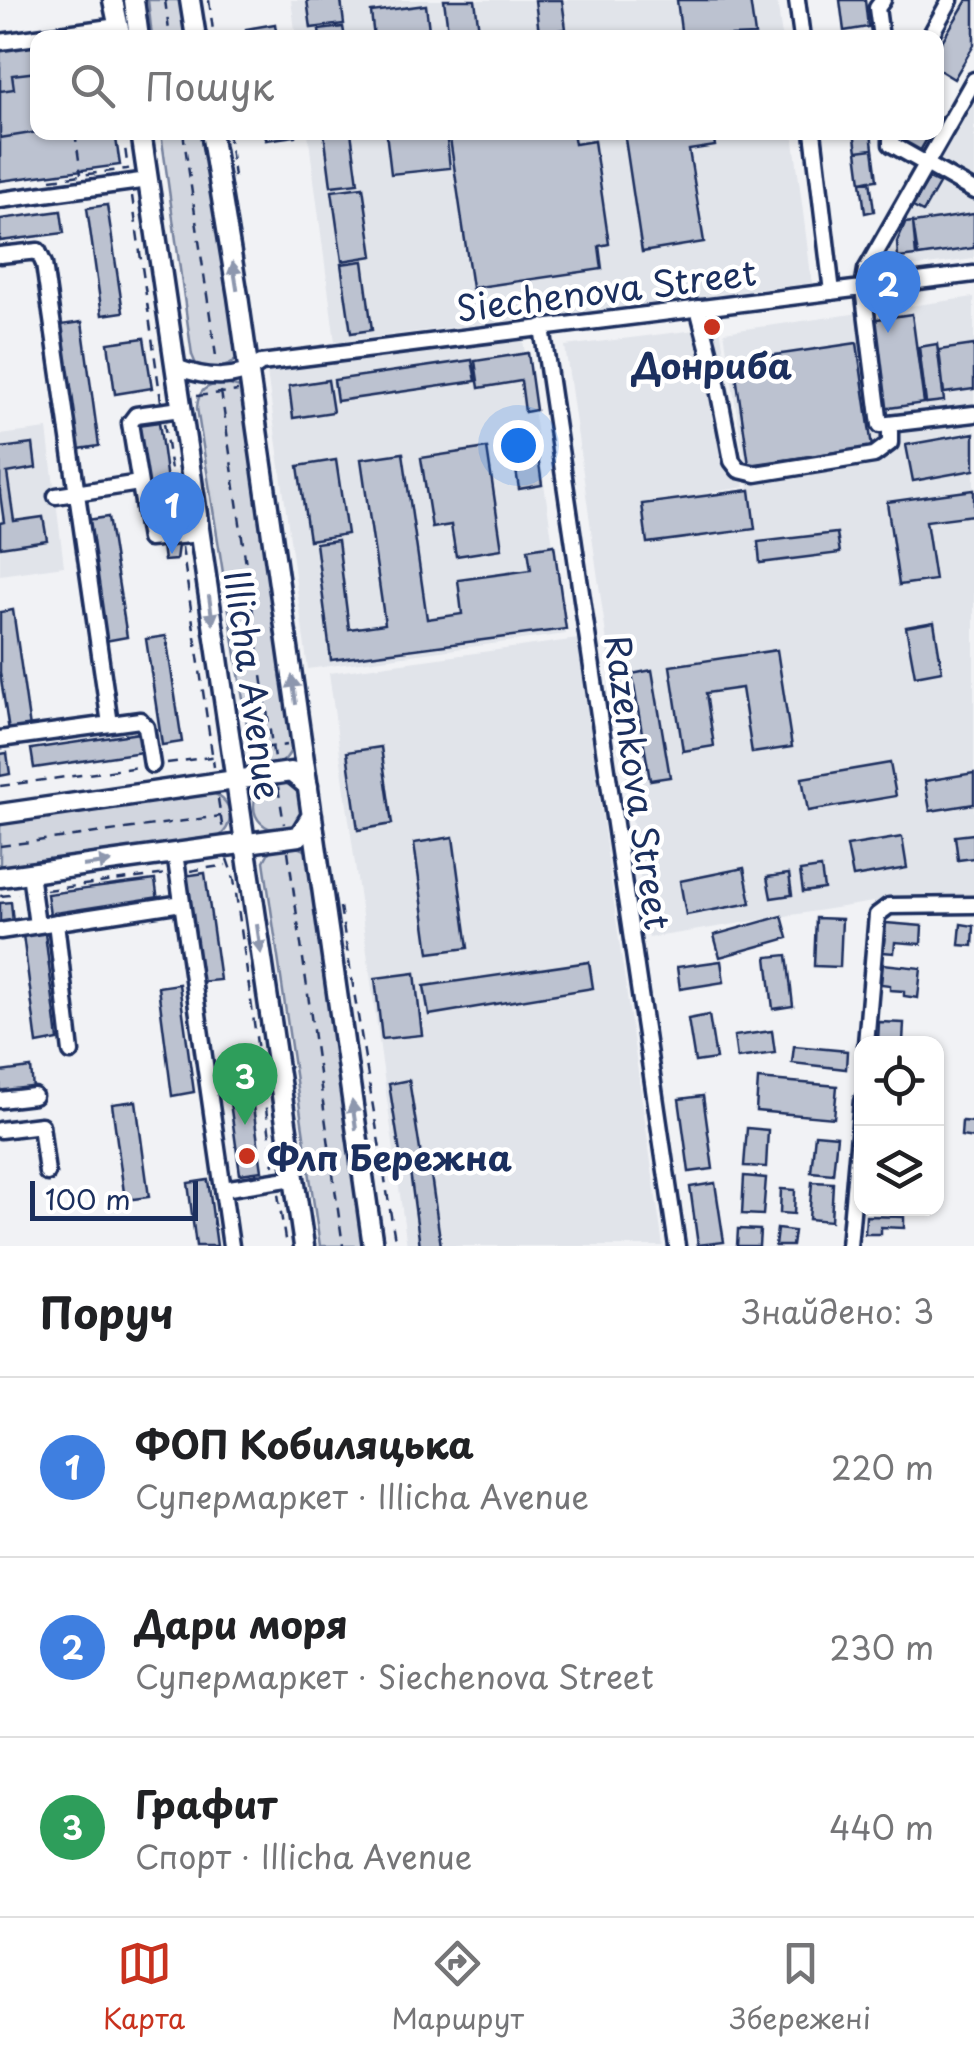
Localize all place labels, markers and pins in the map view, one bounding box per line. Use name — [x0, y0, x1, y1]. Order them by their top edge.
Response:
pin: 2 — [856, 250, 920, 333]
marker: Донриба — [701, 316, 723, 338]
place label: Донриба — [630, 338, 792, 391]
pin: 1 — [140, 472, 204, 554]
pin: 3 — [212, 1042, 278, 1125]
place label: Флп Бережна — [267, 1130, 512, 1183]
marker: Флп Бережна — [236, 1145, 258, 1167]

